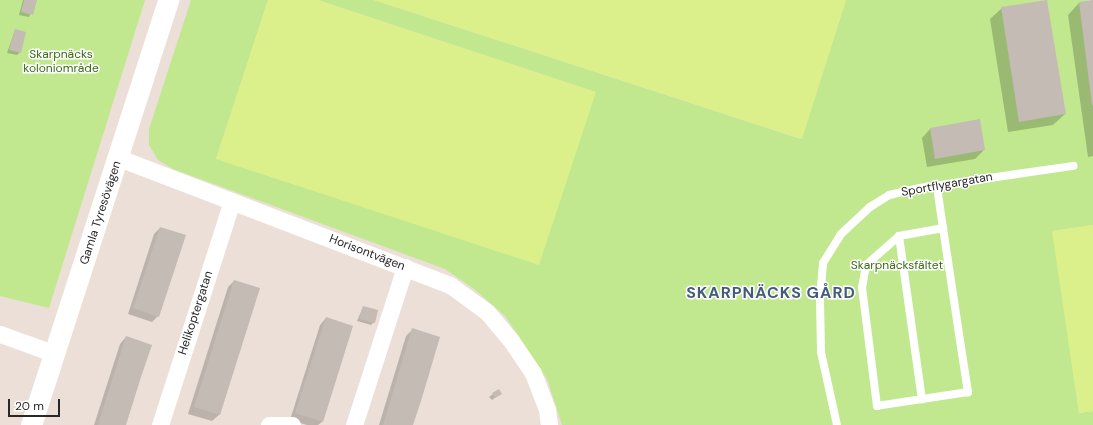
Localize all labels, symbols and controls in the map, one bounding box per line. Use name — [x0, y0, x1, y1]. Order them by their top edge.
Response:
park label: Skarpnäcks koloniområde — [23, 48, 99, 76]
street label: Gamla Tyresövägen — [77, 159, 125, 267]
street label: Sportflygargatan — [900, 170, 994, 200]
street label: Horisontvägen — [327, 232, 407, 274]
park label: Skarpnäcksfältet — [851, 259, 943, 273]
street label: Helikoptergatan — [176, 269, 216, 357]
district label: SKARPNÄCKS GÅRD — [686, 283, 856, 303]
scale bar — [10, 391, 62, 417]
text: 20 m — [15, 398, 44, 414]

